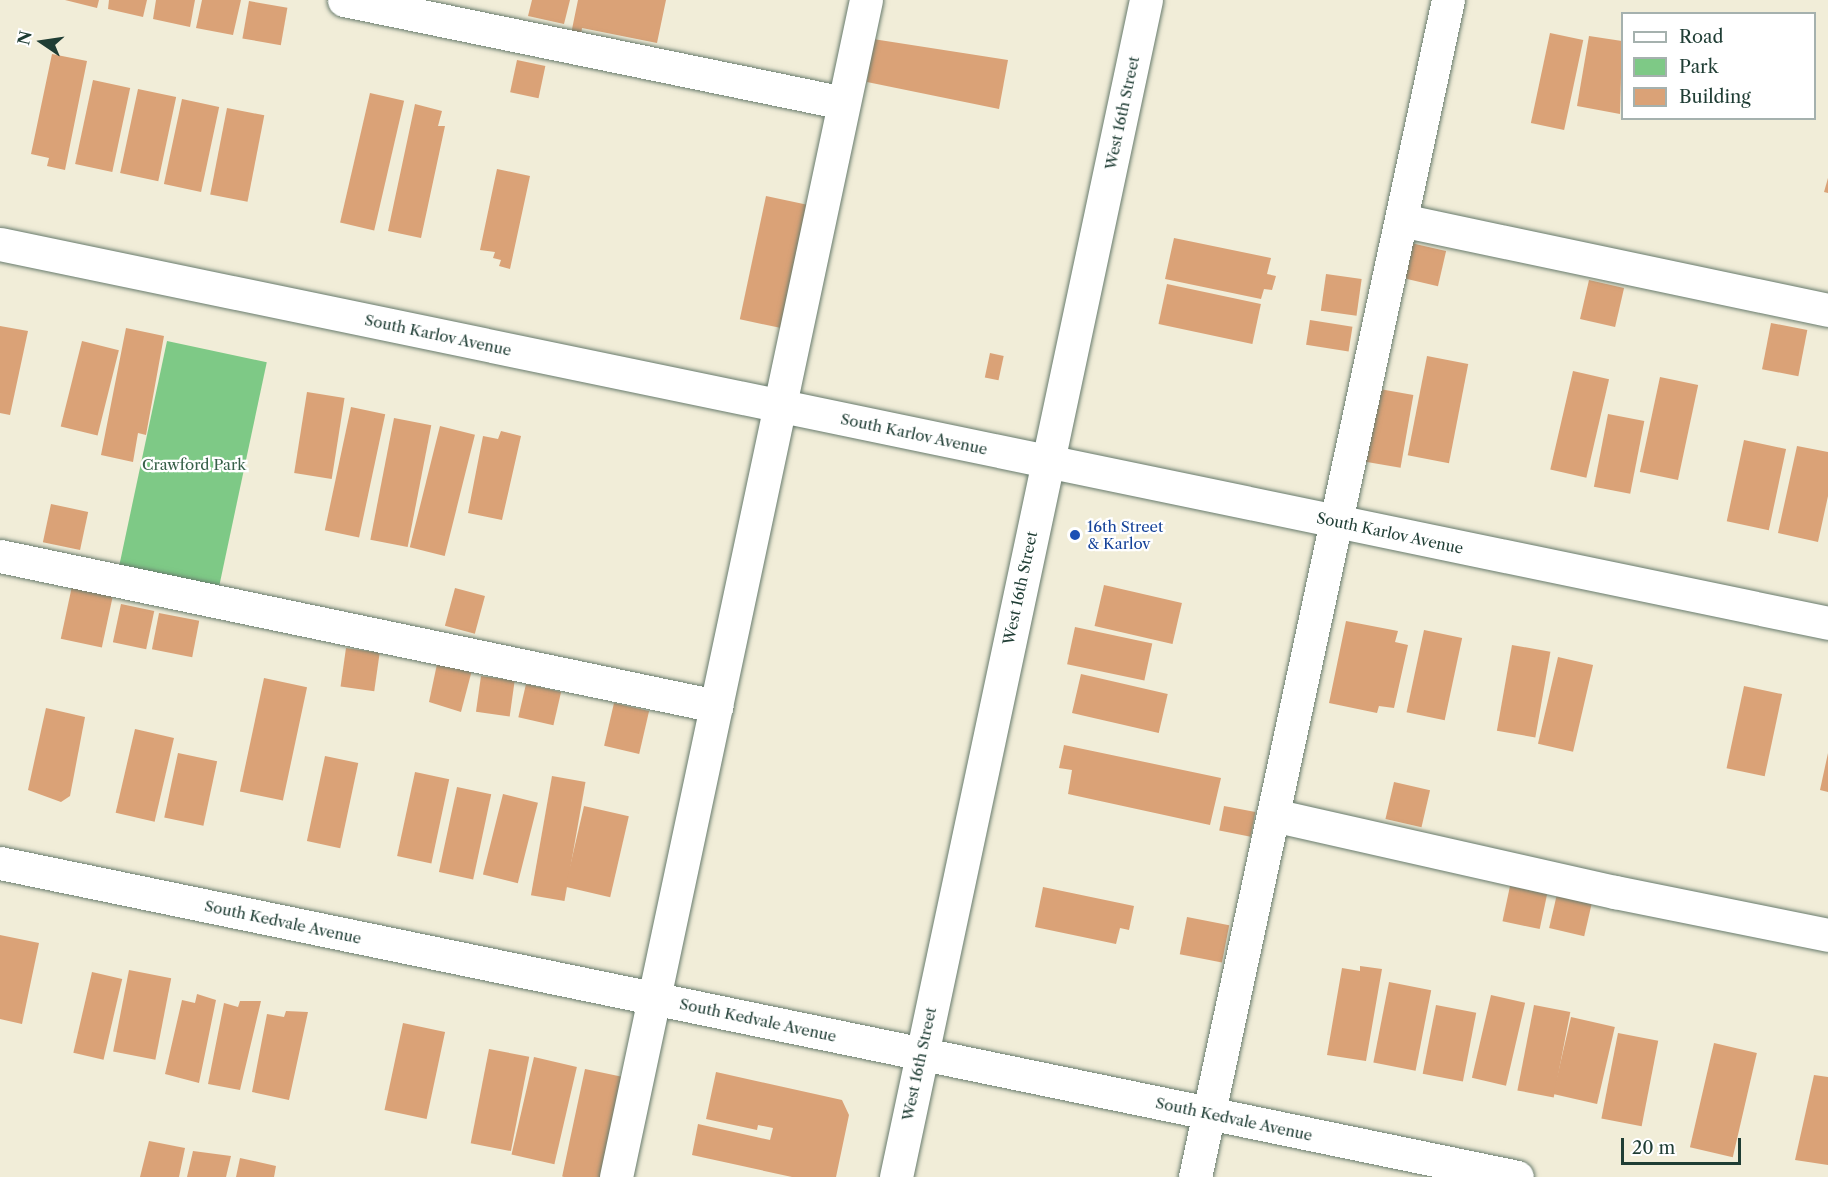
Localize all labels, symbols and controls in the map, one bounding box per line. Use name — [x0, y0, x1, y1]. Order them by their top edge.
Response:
north arrow — [12, 12, 72, 72]
legend — [1621, 12, 1816, 120]
text: Road — [1679, 26, 1724, 48]
text: N — [13, 29, 36, 47]
street label: West 16th Street — [1101, 55, 1143, 171]
text: Park — [1679, 56, 1718, 78]
text: Building — [1679, 86, 1751, 108]
street label: South Karlov Avenue — [362, 311, 514, 359]
street label: South Karlov Avenue — [838, 410, 990, 458]
park label: Crawford Park — [142, 456, 246, 474]
street label: South Karlov Avenue — [1314, 509, 1466, 557]
place label: 16th Street & Karlov — [1087, 517, 1163, 552]
marker: 16th Street & Karlov — [1068, 528, 1082, 542]
street label: West 16th Street — [999, 530, 1041, 646]
street label: South Kedvale Avenue — [203, 897, 363, 947]
street label: South Kedvale Avenue — [678, 995, 838, 1045]
street label: West 16th Street — [898, 1006, 940, 1122]
street label: South Kedvale Avenue — [1154, 1094, 1314, 1144]
scale bar — [1624, 1126, 1744, 1164]
text: 20 m — [1632, 1137, 1675, 1159]

